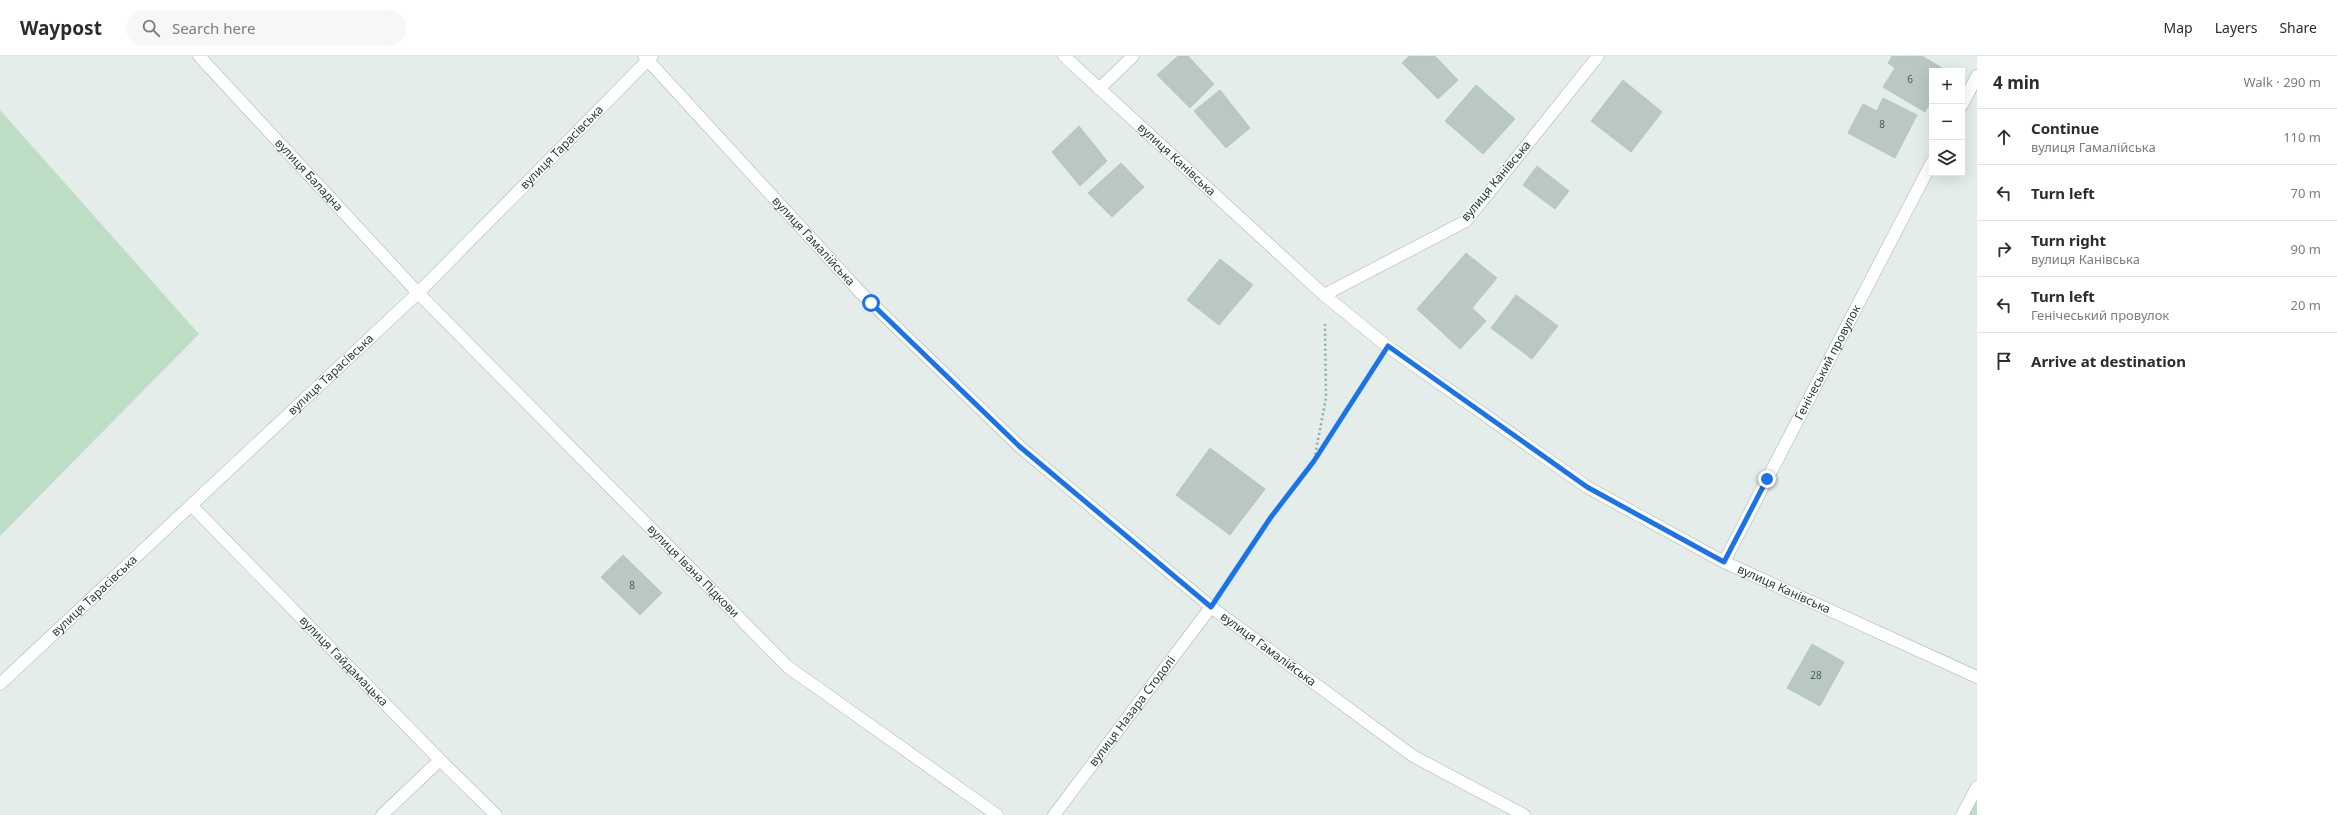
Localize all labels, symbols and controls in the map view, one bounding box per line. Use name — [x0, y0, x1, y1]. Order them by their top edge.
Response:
search box — [126, 10, 406, 46]
text: Waypost — [20, 15, 102, 41]
icon: search — [140, 17, 162, 39]
text: Search here — [172, 18, 255, 38]
text: Map — [2164, 18, 2193, 37]
text: Layers — [2215, 18, 2257, 37]
text: Share — [2279, 18, 2317, 37]
map controls — [1929, 68, 1965, 176]
button: + — [1929, 68, 1965, 104]
text: 4 min — [1993, 71, 2040, 94]
house number: 6 — [1907, 72, 1913, 86]
text: Walk · 290 m — [2243, 73, 2321, 91]
street label: вулиця Тарасівська — [516, 101, 607, 193]
button: − — [1929, 104, 1965, 140]
house number: 8 — [1879, 117, 1885, 131]
text: Continue — [2031, 118, 2099, 138]
street label: вулиця Канівська — [1134, 119, 1220, 200]
icon: ahead — [1993, 126, 2015, 148]
text: 110 m — [2283, 128, 2321, 146]
street label: вулиця Баладна — [271, 135, 347, 215]
street label: вулиця Канівська — [1457, 137, 1534, 225]
text: вулиця Гамалійська — [2031, 138, 2156, 156]
button: layers — [1929, 140, 1965, 176]
icon: left — [1993, 182, 2015, 204]
text: Turn left — [2031, 183, 2095, 203]
text: 70 m — [2291, 184, 2321, 202]
street label: вулиця Гамалійська — [769, 193, 859, 289]
text: Turn right — [2031, 230, 2106, 250]
icon: right — [1993, 238, 2015, 260]
text: 90 m — [2291, 240, 2321, 258]
text: вулиця Канівська — [2031, 250, 2140, 268]
text: Turn left — [2031, 286, 2095, 306]
route start — [862, 294, 880, 312]
icon: left — [1993, 294, 2015, 316]
text: 20 m — [2291, 296, 2321, 314]
street label: Генічеський провулок — [1790, 301, 1865, 423]
text: Генічеський провулок — [2031, 306, 2169, 324]
street label: вулиця Тарасівська — [284, 330, 377, 419]
icon: arrive — [1993, 350, 2015, 372]
text: Arrive at destination — [2031, 351, 2186, 371]
route end — [1758, 470, 1776, 488]
street label: вулиця Івана Підкови — [644, 520, 744, 621]
street label: вулиця Тарасівська — [47, 551, 141, 640]
street label: вулиця Канівська — [1735, 560, 1834, 617]
house number: 8 — [629, 578, 635, 592]
street label: вулиця Гамалійська — [1217, 608, 1320, 690]
street label: вулиця Гайдамацька — [296, 612, 392, 710]
street label: вулиця Назара Стодолі — [1085, 652, 1179, 770]
house number: 28 — [1810, 668, 1822, 682]

